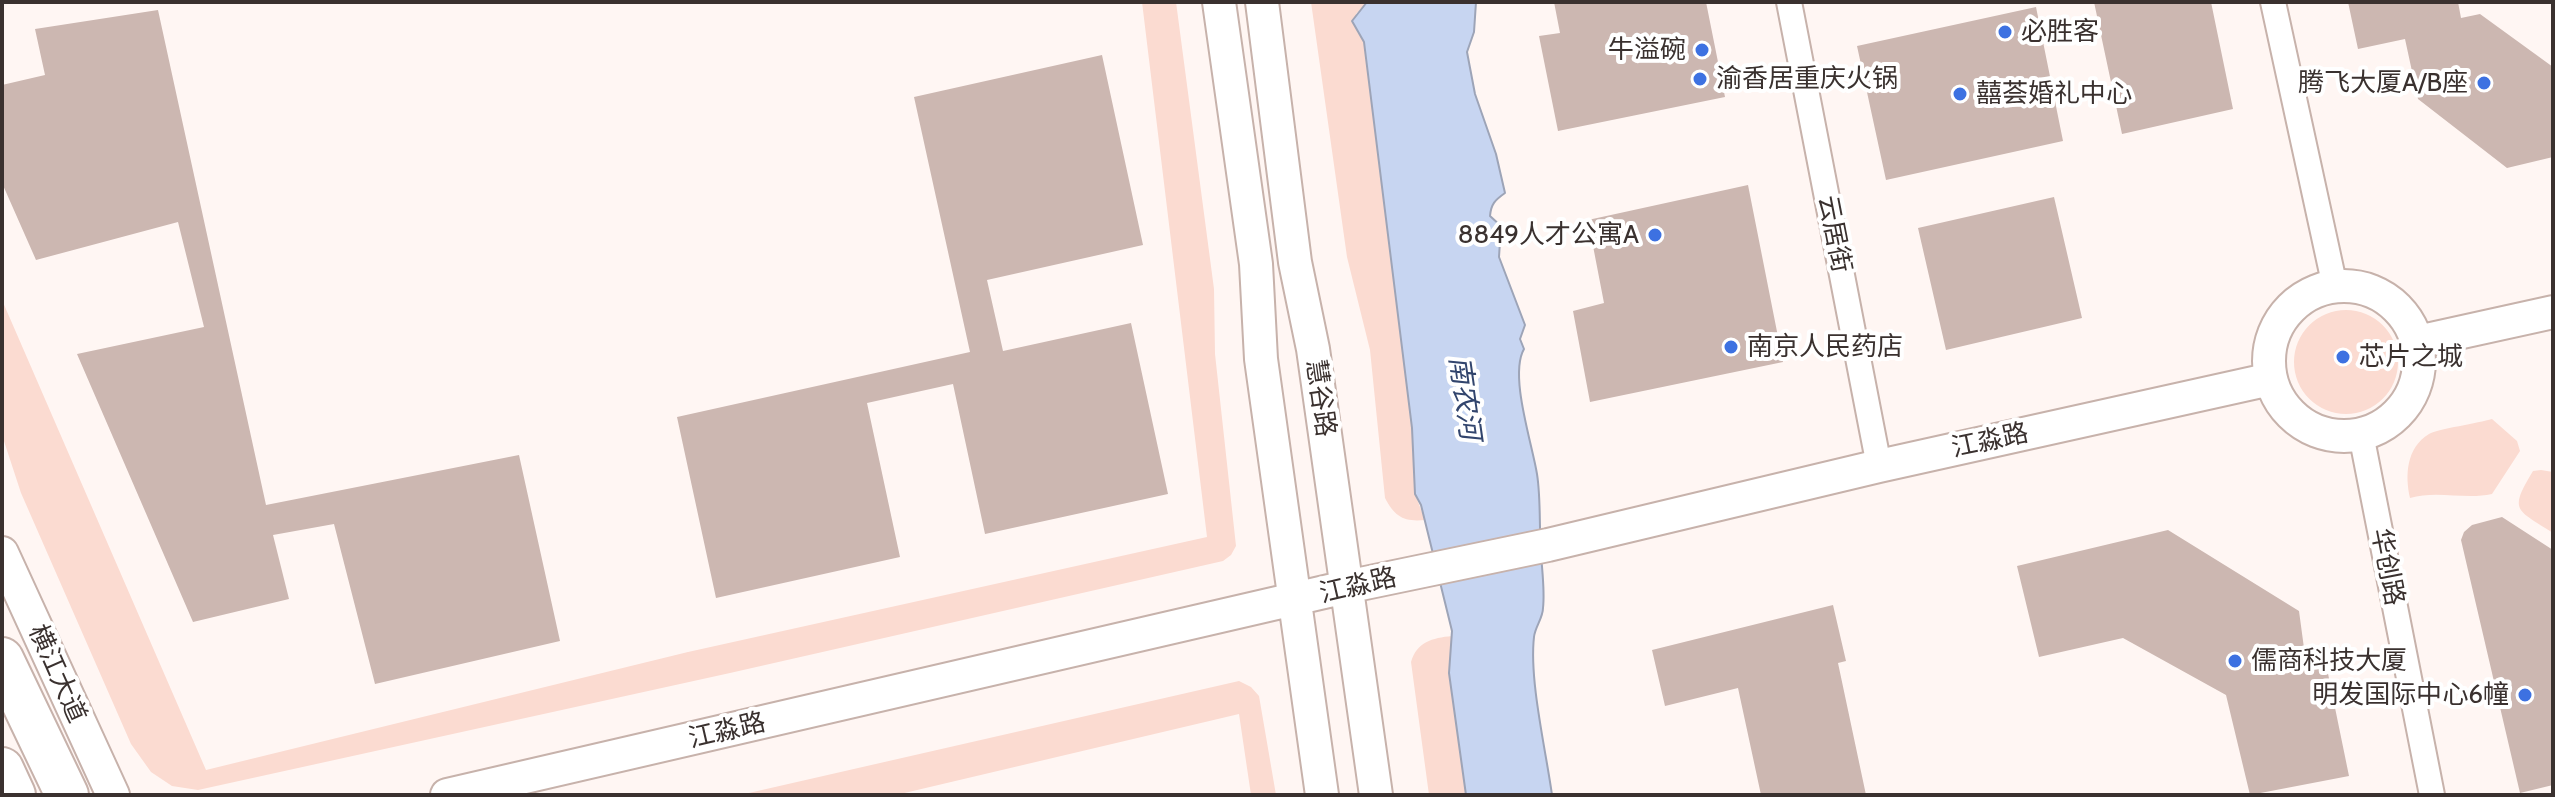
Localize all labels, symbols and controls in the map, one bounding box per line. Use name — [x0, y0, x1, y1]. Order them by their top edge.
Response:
place label: 必胜客 — [2021, 16, 2099, 48]
marker: 必胜客 — [1996, 23, 2014, 41]
place label: 牛溢碗 — [1608, 34, 1686, 66]
marker: 牛溢碗 — [1693, 41, 1711, 59]
place label: 渝香居重庆火锅 — [1716, 63, 1898, 95]
place label: 腾飞大厦A/B座 — [2298, 67, 2468, 99]
marker: 渝香居重庆火锅 — [1691, 70, 1709, 88]
marker: 腾飞大厦A/B座 — [2475, 74, 2493, 92]
place label: 囍荟婚礼中心 — [1976, 78, 2132, 110]
marker: 囍荟婚礼中心 — [1951, 85, 1969, 103]
street label: 云居街 — [1811, 193, 1857, 275]
place label: 8849人才公寓A — [1458, 219, 1639, 251]
marker: 8849人才公寓A — [1646, 226, 1664, 244]
place label: 南京人民药店 — [1747, 331, 1903, 363]
marker: 南京人民药店 — [1722, 338, 1740, 356]
place label: 芯片之城 — [2359, 341, 2463, 373]
marker: 芯片之城 — [2334, 348, 2352, 366]
water label: 南农河 — [1442, 354, 1486, 442]
street label: 慧谷路 — [1299, 357, 1341, 439]
street label: 江淼路 — [1949, 418, 2031, 464]
street label: 华创路 — [2364, 526, 2410, 608]
street label: 江淼路 — [1316, 562, 1400, 610]
street label: 横江大道 — [22, 620, 92, 728]
place label: 儒商科技大厦 — [2251, 645, 2407, 677]
marker: 儒商科技大厦 — [2226, 652, 2244, 670]
place label: 明发国际中心6幢 — [2312, 679, 2509, 711]
marker: 明发国际中心6幢 — [2516, 686, 2534, 704]
street label: 江淼路 — [685, 707, 769, 755]

